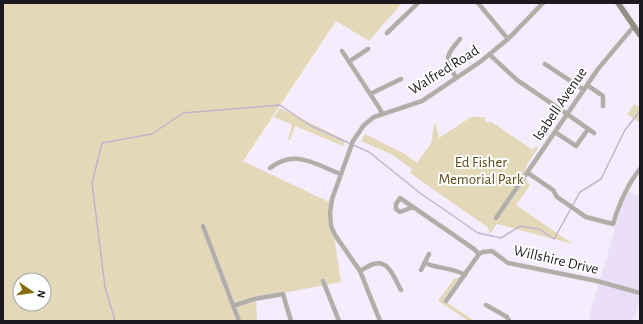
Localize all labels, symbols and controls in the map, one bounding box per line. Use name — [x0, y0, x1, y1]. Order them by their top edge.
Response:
street label: Walfred Road — [406, 42, 482, 97]
street label: Isabell Avenue — [530, 65, 590, 143]
park label: Ed Fisher Memorial Park — [438, 155, 524, 187]
street label: Willshire Drive — [512, 243, 600, 277]
north arrow — [12, 272, 52, 312]
text: N — [35, 289, 47, 299]

